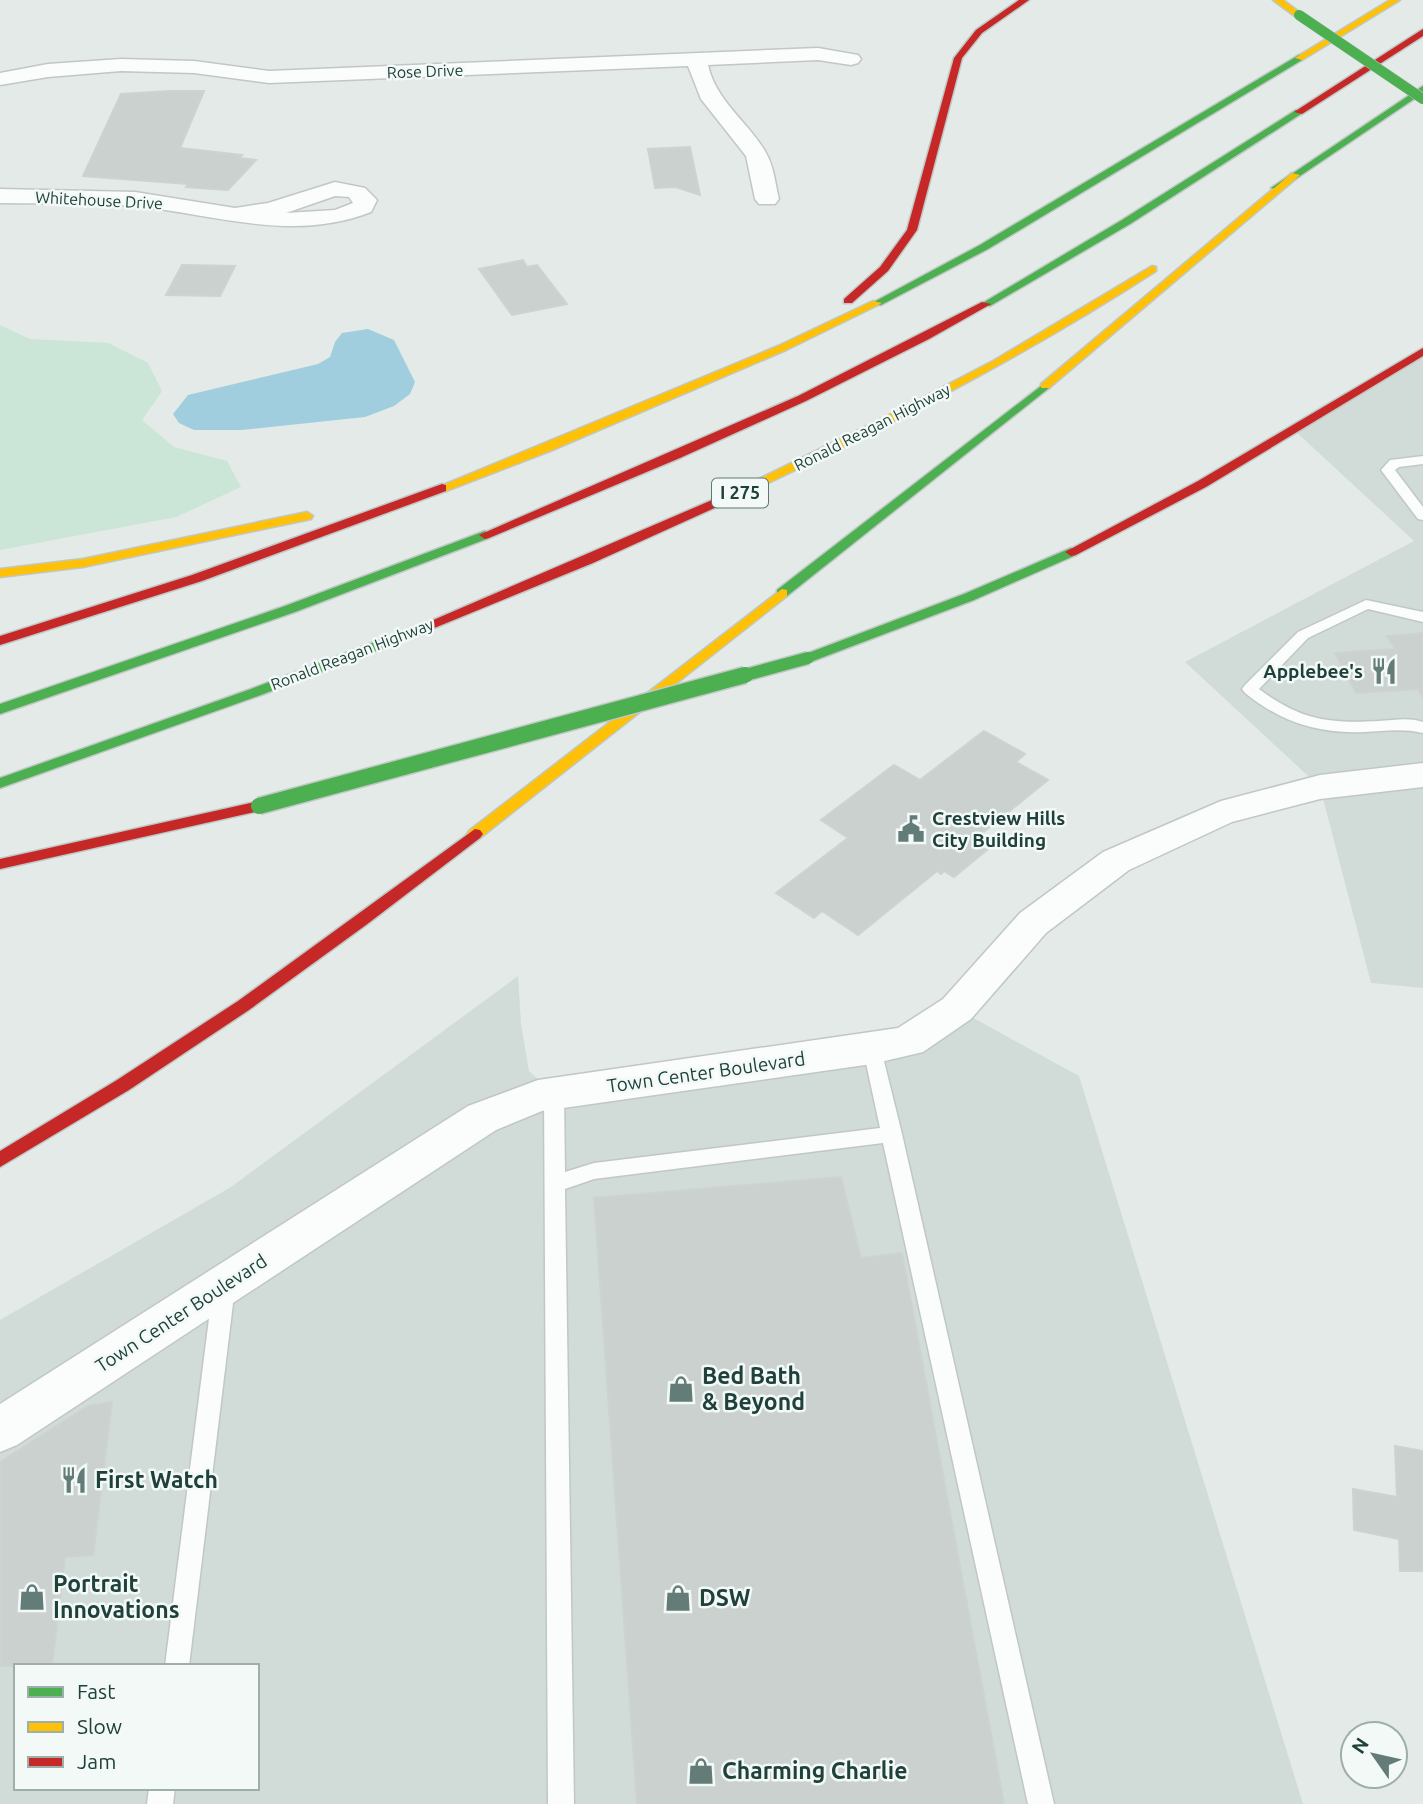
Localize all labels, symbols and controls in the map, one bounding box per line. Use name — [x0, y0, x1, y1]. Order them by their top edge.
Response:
street label: Rose Drive — [386, 61, 464, 81]
street label: Whitehouse Drive — [35, 188, 163, 212]
street label: Ronald Reagan Highway — [791, 380, 953, 474]
road number: I 275 — [712, 478, 768, 508]
street label: Ronald Reagan Highway — [268, 615, 436, 693]
restaurant icon: Applebee's — [1369, 656, 1399, 686]
place label: Applebee's — [1263, 660, 1363, 682]
place label: Crestview Hills City Building — [932, 807, 1065, 851]
public building icon: Crestview Hills City Building — [896, 814, 926, 844]
street label: Town Center Boulevard — [605, 1047, 807, 1097]
street label: Town Center Boulevard — [91, 1249, 271, 1377]
place label: Bed Bath & Beyond — [702, 1363, 805, 1414]
shop icon: Bed Bath & Beyond — [666, 1374, 696, 1404]
restaurant icon: First Watch — [59, 1465, 89, 1495]
place label: First Watch — [95, 1467, 218, 1492]
place label: Portrait Innovations — [53, 1571, 180, 1622]
shop icon: Portrait Innovations — [17, 1582, 47, 1612]
shop icon: DSW — [663, 1583, 693, 1613]
place label: DSW — [699, 1585, 751, 1610]
legend — [14, 1664, 259, 1790]
text: Fast — [77, 1679, 115, 1703]
text: Slow — [77, 1714, 122, 1738]
north arrow — [1339, 1720, 1409, 1790]
text: N — [1347, 1733, 1373, 1758]
text: Jam — [77, 1749, 116, 1773]
shop icon: Charming Charlie — [686, 1756, 716, 1786]
place label: Charming Charlie — [722, 1758, 907, 1783]

